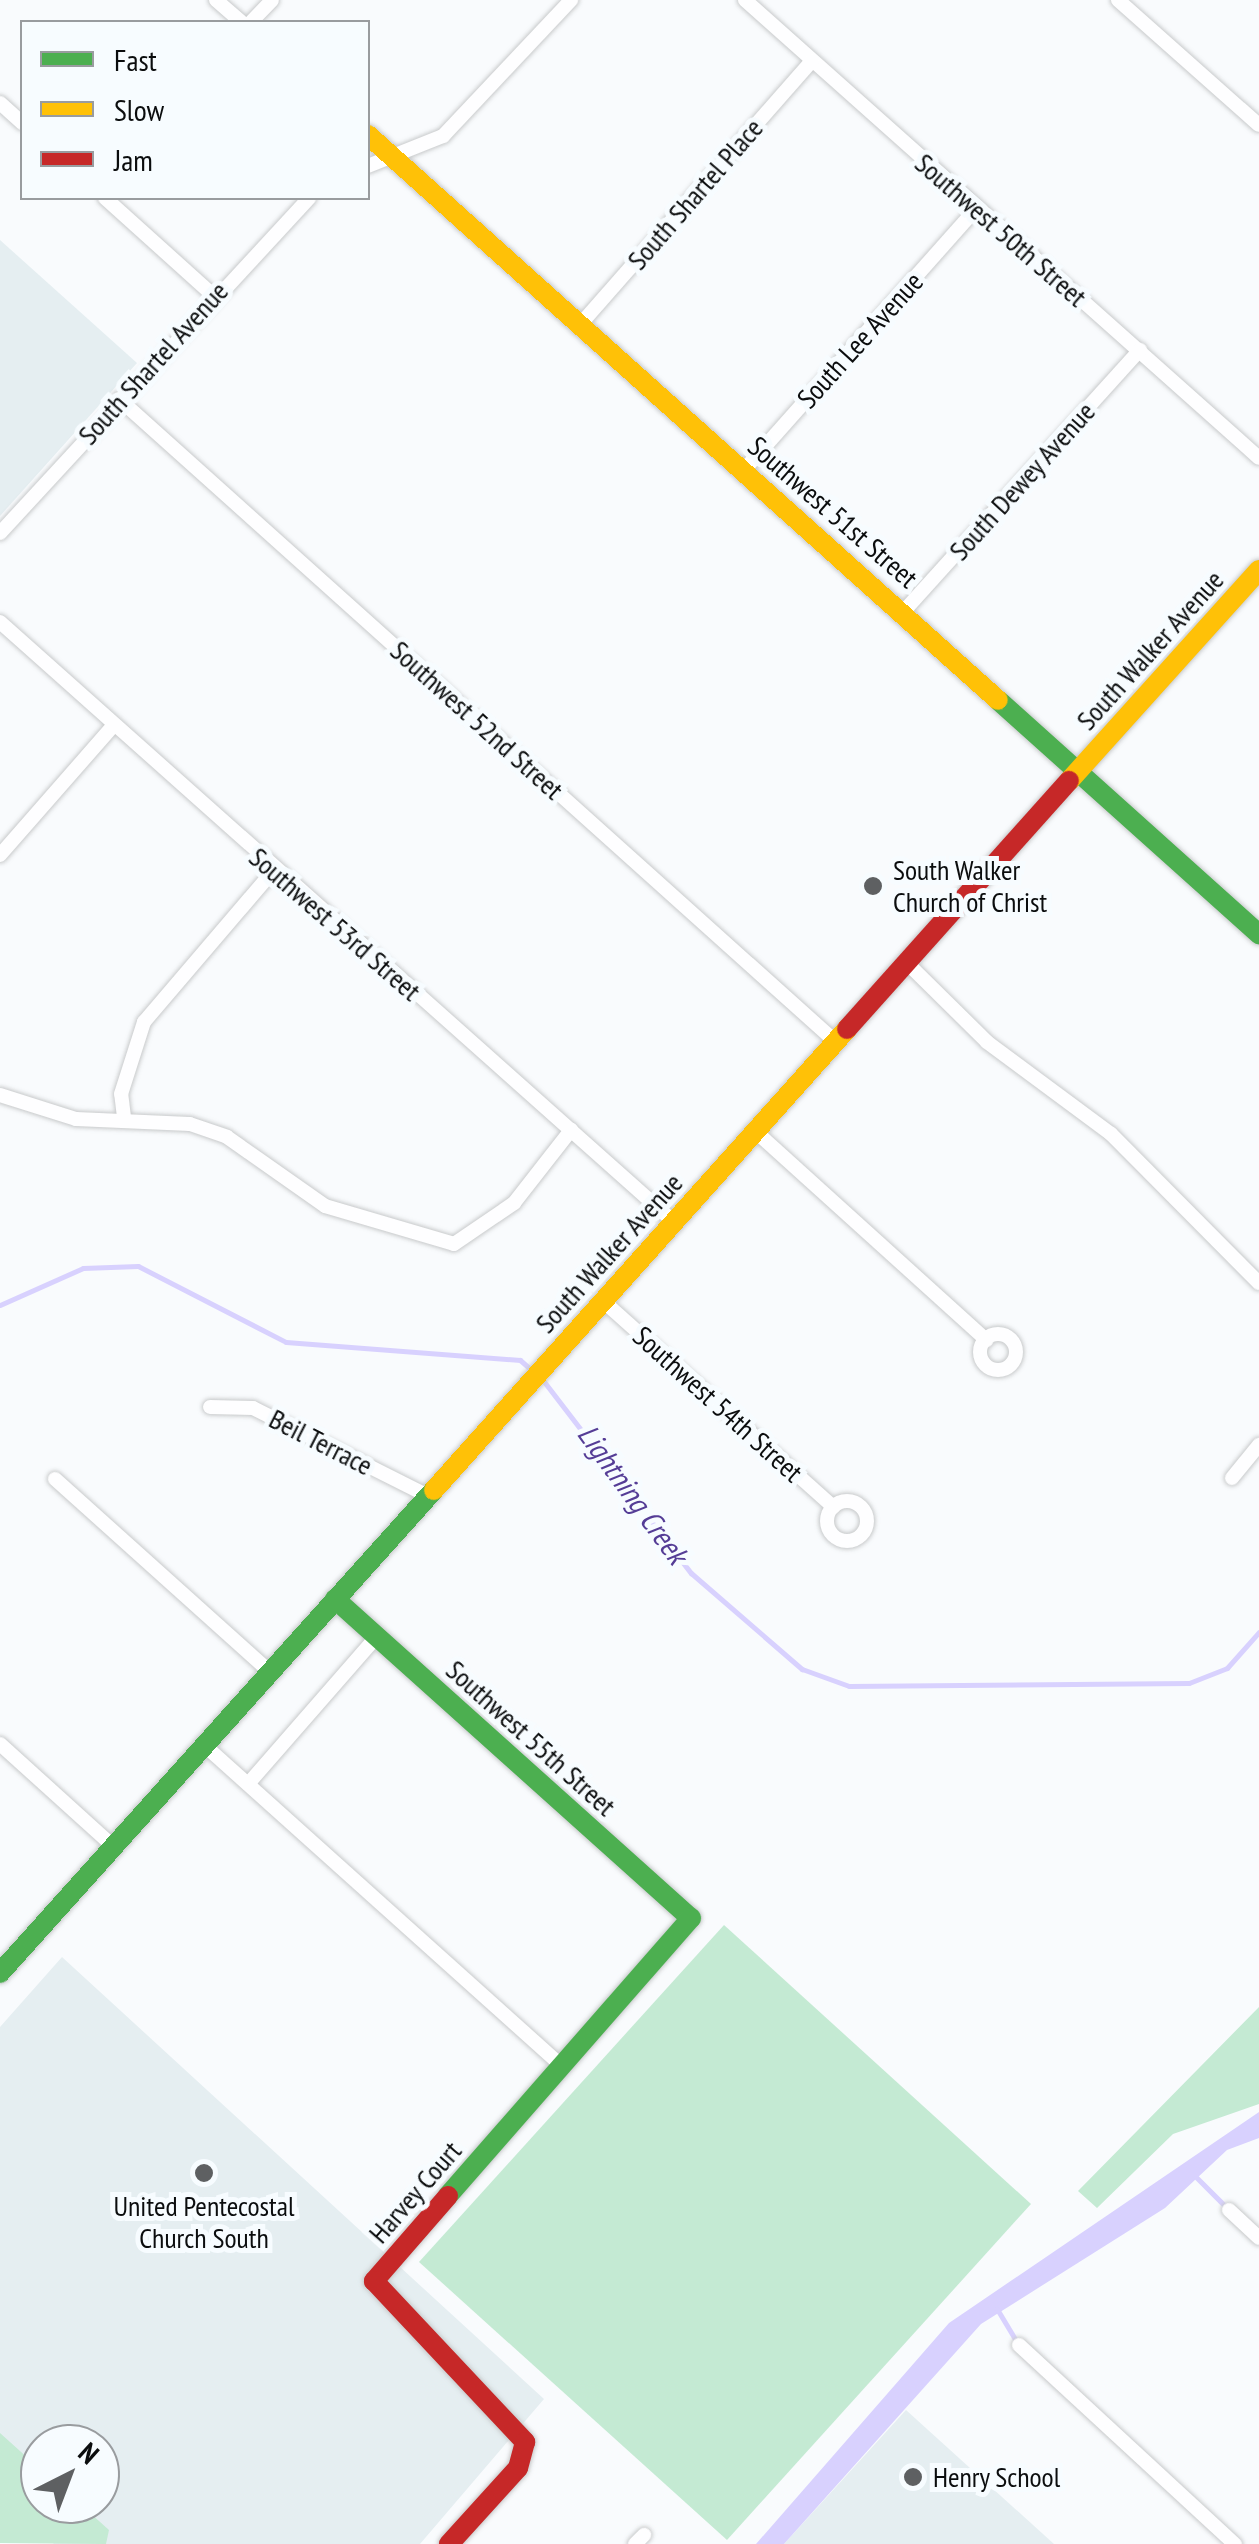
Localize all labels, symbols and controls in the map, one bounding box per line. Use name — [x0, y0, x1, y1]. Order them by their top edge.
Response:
legend — [20, 20, 370, 200]
text: Fast — [114, 40, 157, 79]
text: Slow — [114, 90, 164, 129]
street label: South Shartel Place — [620, 112, 770, 276]
text: Jam — [114, 140, 153, 179]
street label: Southwest 50th Street — [908, 146, 1094, 314]
street label: South Lee Avenue — [790, 265, 930, 415]
street label: South Shartel Avenue — [71, 274, 235, 452]
street label: South Dewey Avenue — [942, 394, 1102, 568]
street label: Southwest 51st Street — [741, 429, 925, 595]
street label: South Walker Avenue — [1069, 563, 1231, 737]
street label: Southwest 52nd Street — [384, 634, 570, 806]
street label: Southwest 53rd Street — [242, 840, 428, 1008]
place label: South Walker Church of Christ — [893, 853, 1047, 919]
marker: South Walker Church of Christ — [862, 875, 884, 897]
street label: South Walker Avenue — [528, 1166, 690, 1340]
street label: Southwest 54th Street — [626, 1319, 810, 1489]
street label: Beil Terrace — [263, 1402, 379, 1482]
water label: Lightning Creek — [570, 1417, 696, 1571]
street label: Southwest 55th Street — [439, 1653, 623, 1823]
street label: Harvey Court — [361, 2134, 469, 2250]
marker: United Pentecostal Church South — [193, 2162, 215, 2184]
place label: United Pentecostal Church South — [113, 2189, 295, 2255]
north arrow — [20, 2424, 120, 2524]
text: N — [71, 2434, 107, 2472]
place label: Henry School — [933, 2460, 1061, 2494]
marker: Henry School — [902, 2466, 924, 2488]

